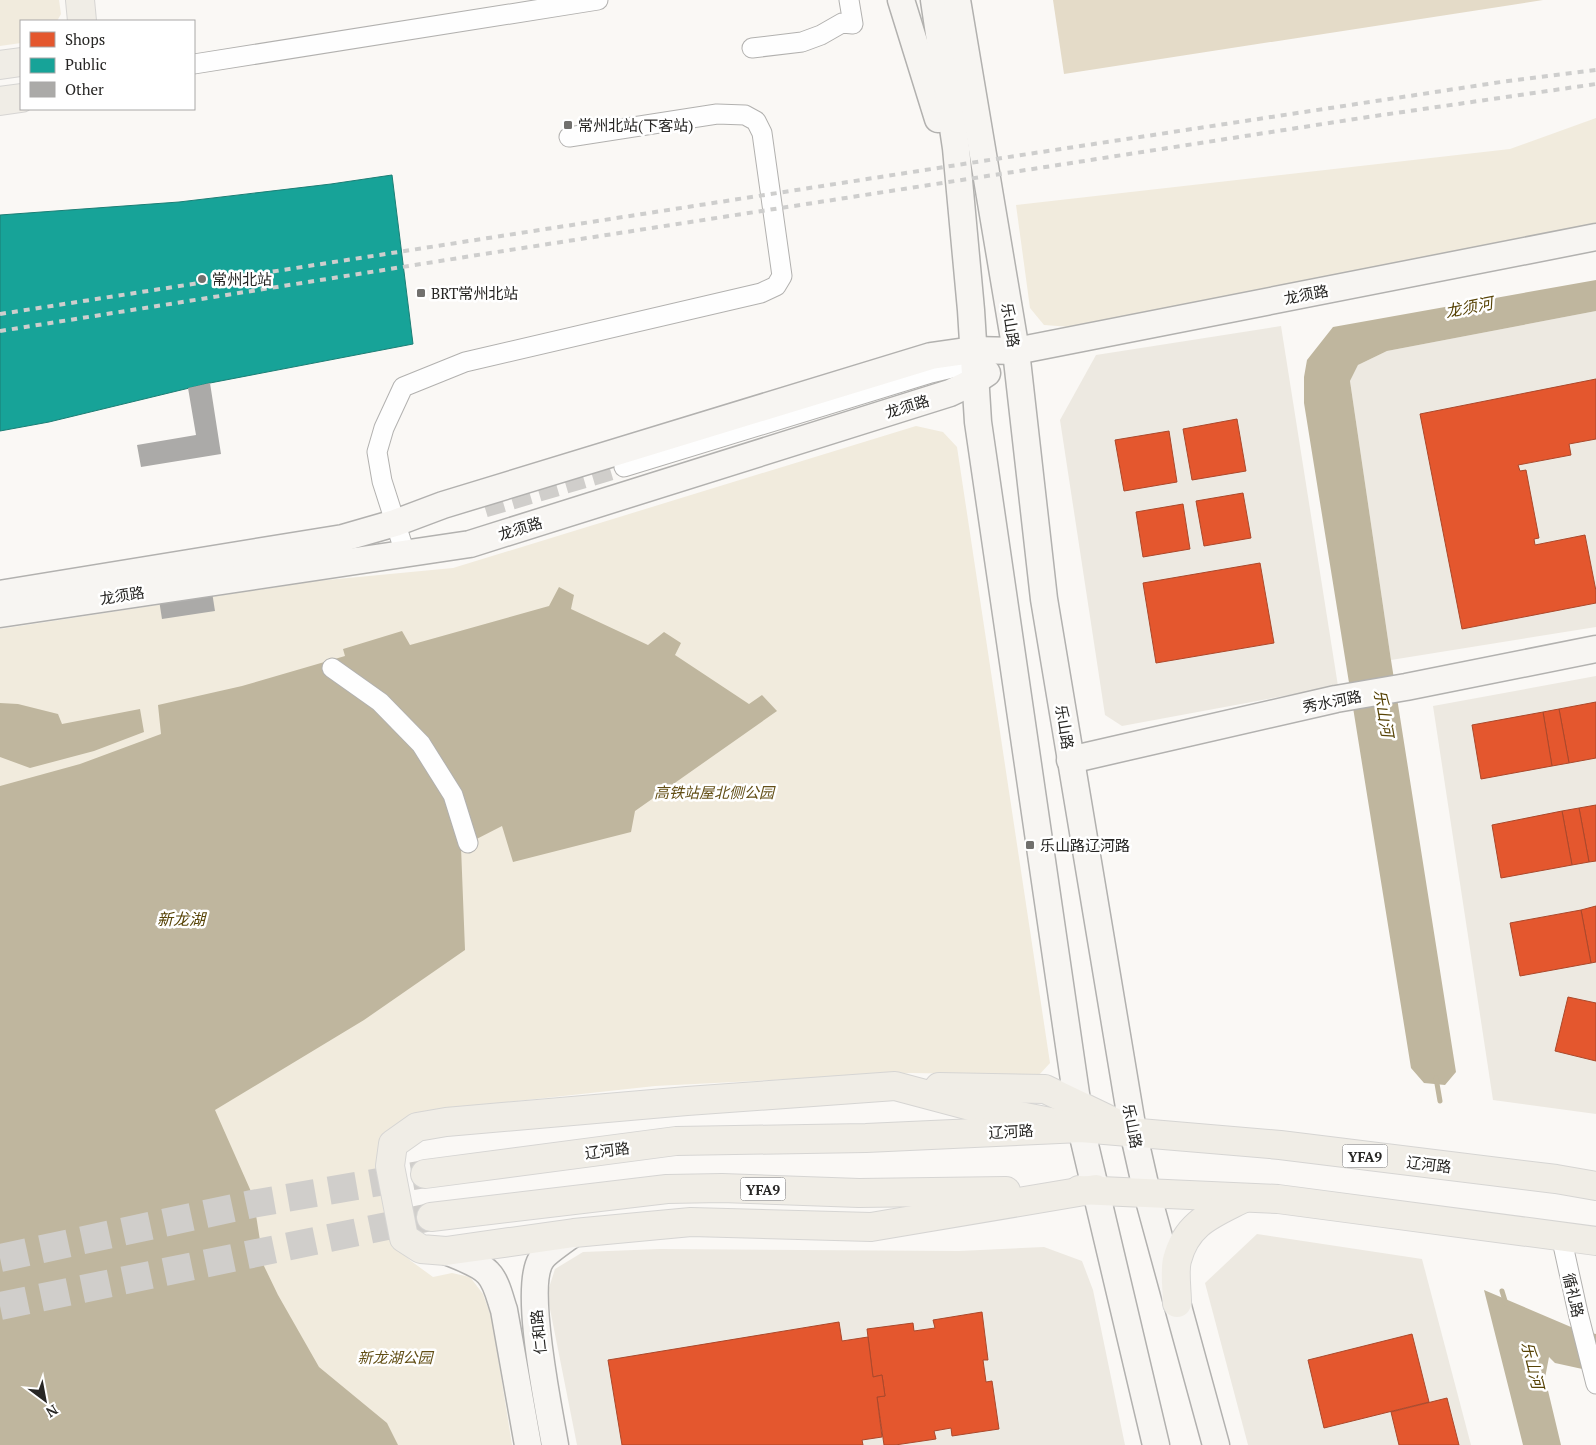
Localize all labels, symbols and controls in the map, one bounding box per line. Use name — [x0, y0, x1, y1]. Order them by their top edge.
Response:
legend — [20, 20, 195, 110]
text: Shops — [65, 29, 105, 49]
text: Public — [65, 54, 107, 74]
text: Other — [65, 79, 104, 99]
place label: 常州北站(下客站) — [578, 115, 693, 135]
marker: 常州北站(下客站) — [562, 119, 574, 131]
place label: 常州北站 — [212, 269, 272, 289]
marker: 常州北站 — [196, 273, 208, 285]
street label: 龙须路 — [1282, 280, 1330, 308]
place label: BRT常州北站 — [431, 283, 518, 303]
marker: BRT常州北站 — [415, 287, 427, 299]
water label: 龙须河 — [1443, 291, 1498, 322]
street label: 乐山路 — [998, 301, 1024, 349]
street label: 龙须路 — [883, 390, 931, 422]
street label: 龙须路 — [496, 512, 544, 544]
street label: 龙须路 — [98, 582, 146, 608]
street label: 秀水河路 — [1301, 685, 1363, 717]
water label: 乐山河 — [1369, 687, 1400, 741]
street label: 乐山路 — [1052, 703, 1078, 751]
park label: 高铁站屋北侧公园 — [654, 782, 776, 802]
place label: 乐山路辽河路 — [1040, 835, 1130, 855]
marker: 乐山路辽河路 — [1024, 839, 1036, 851]
water label: 新龙湖 — [157, 908, 208, 930]
street label: 乐山路 — [1119, 1102, 1147, 1150]
street label: 辽河路 — [988, 1120, 1034, 1142]
street label: 辽河路 — [583, 1137, 631, 1163]
road number: YFA9 — [1342, 1144, 1388, 1168]
street label: 辽河路 — [1405, 1151, 1453, 1177]
road number: YFA9 — [740, 1178, 786, 1200]
street label: 循礼路 — [1559, 1271, 1589, 1319]
street label: 仁和路 — [526, 1309, 550, 1355]
water label: 乐山河 — [1517, 1339, 1550, 1394]
park label: 新龙湖公园 — [357, 1347, 434, 1367]
north arrow — [20, 1375, 70, 1425]
text: N — [42, 1401, 62, 1423]

